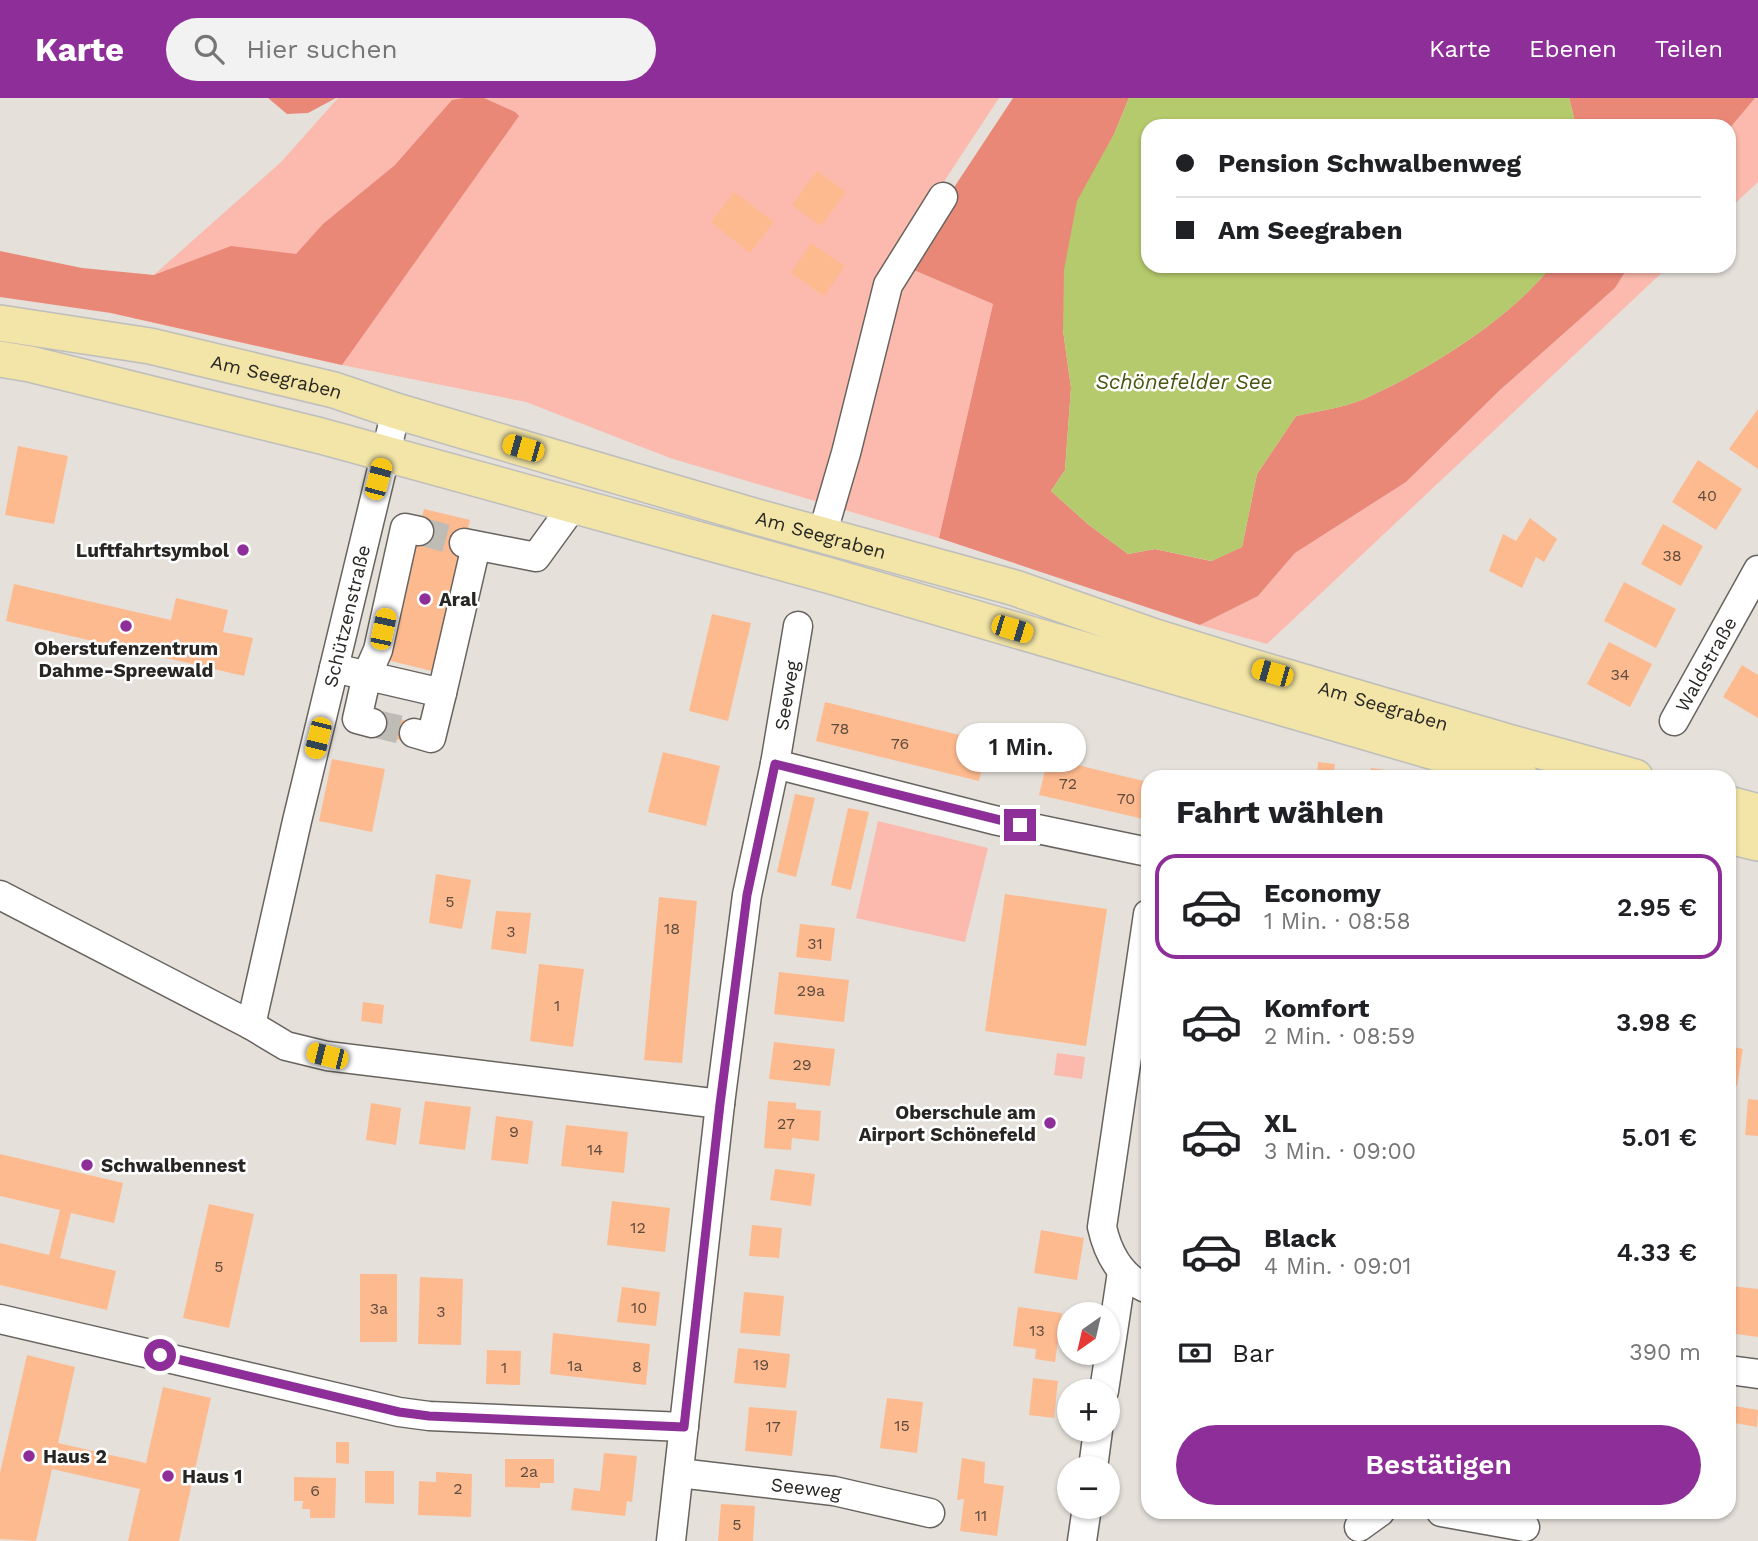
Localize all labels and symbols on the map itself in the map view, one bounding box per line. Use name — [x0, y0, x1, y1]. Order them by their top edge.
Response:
street label: Am Seegraben — [209, 349, 345, 404]
water label: Schönefelder See — [1095, 369, 1273, 394]
car — [500, 432, 547, 464]
car — [363, 456, 394, 502]
house number: 40 — [1697, 486, 1717, 505]
street label: Am Seegraben — [753, 506, 889, 564]
place label: Luftfahrtsymbol — [76, 539, 230, 562]
marker: Luftfahrtsymbol — [235, 542, 251, 558]
street label: Schützenstraße — [318, 542, 375, 690]
house number: 38 — [1662, 546, 1682, 565]
place label: Aral — [439, 588, 478, 611]
marker: Aral — [417, 591, 433, 607]
car — [369, 606, 398, 652]
car — [989, 613, 1036, 645]
street label: Waldstraße — [1670, 613, 1741, 716]
marker: Oberstufenzentrum Dahme-Spreewald — [118, 618, 134, 634]
place label: Oberstufenzentrum Dahme-Spreewald — [34, 637, 218, 682]
car — [1249, 657, 1296, 689]
street label: Seeweg — [769, 658, 804, 732]
house number: 34 — [1610, 665, 1630, 684]
street label: Am Seegraben — [1316, 675, 1451, 735]
car — [303, 715, 334, 761]
house number: 78 — [831, 719, 849, 738]
callout: 1 Min. — [955, 724, 1085, 772]
house number: 76 — [891, 734, 909, 753]
house number: 72 — [1059, 774, 1077, 793]
house number: 70 — [1117, 789, 1135, 808]
route end — [1004, 809, 1036, 841]
house number: 5 — [445, 892, 455, 911]
house number: 18 — [664, 919, 680, 938]
house number: 3 — [506, 922, 516, 941]
house number: 31 — [807, 934, 823, 953]
house number: 29a — [797, 981, 825, 1000]
house number: 1 — [554, 996, 560, 1015]
car — [305, 1041, 350, 1071]
house number: 29 — [792, 1055, 812, 1074]
place label: Oberschule am Airport Schönefeld — [859, 1101, 1036, 1146]
house number: 27 — [777, 1114, 795, 1133]
marker: Oberschule am Airport Schönefeld — [1042, 1115, 1058, 1131]
house number: 9 — [509, 1122, 519, 1141]
house number: 14 — [587, 1140, 603, 1159]
place label: Schwalbennest — [101, 1154, 247, 1177]
marker: Schwalbennest — [79, 1157, 95, 1173]
house number: 12 — [630, 1218, 646, 1237]
house number: 5 — [214, 1257, 224, 1276]
house number: 10 — [631, 1298, 647, 1317]
house number: 3a — [370, 1299, 388, 1318]
house number: 3 — [436, 1302, 446, 1321]
north arrow — [1057, 1302, 1120, 1365]
house number: 13 — [1029, 1321, 1045, 1340]
route start — [144, 1339, 176, 1371]
house number: 19 — [753, 1355, 769, 1374]
house number: 1a — [567, 1356, 583, 1375]
house number: 8 — [632, 1357, 642, 1376]
house number: 1 — [501, 1358, 507, 1377]
house number: 15 — [894, 1416, 910, 1435]
house number: 17 — [765, 1417, 781, 1436]
place label: Haus 2 — [43, 1445, 107, 1468]
marker: Haus 2 — [21, 1448, 37, 1464]
house number: 2a — [520, 1462, 538, 1481]
place label: Haus 1 — [182, 1465, 242, 1488]
marker: Haus 1 — [160, 1468, 176, 1484]
street label: Seeweg — [770, 1472, 845, 1504]
house number: 2 — [453, 1479, 463, 1498]
house number: 6 — [310, 1481, 320, 1500]
house number: 11 — [975, 1506, 987, 1525]
house number: 5 — [732, 1515, 742, 1534]

